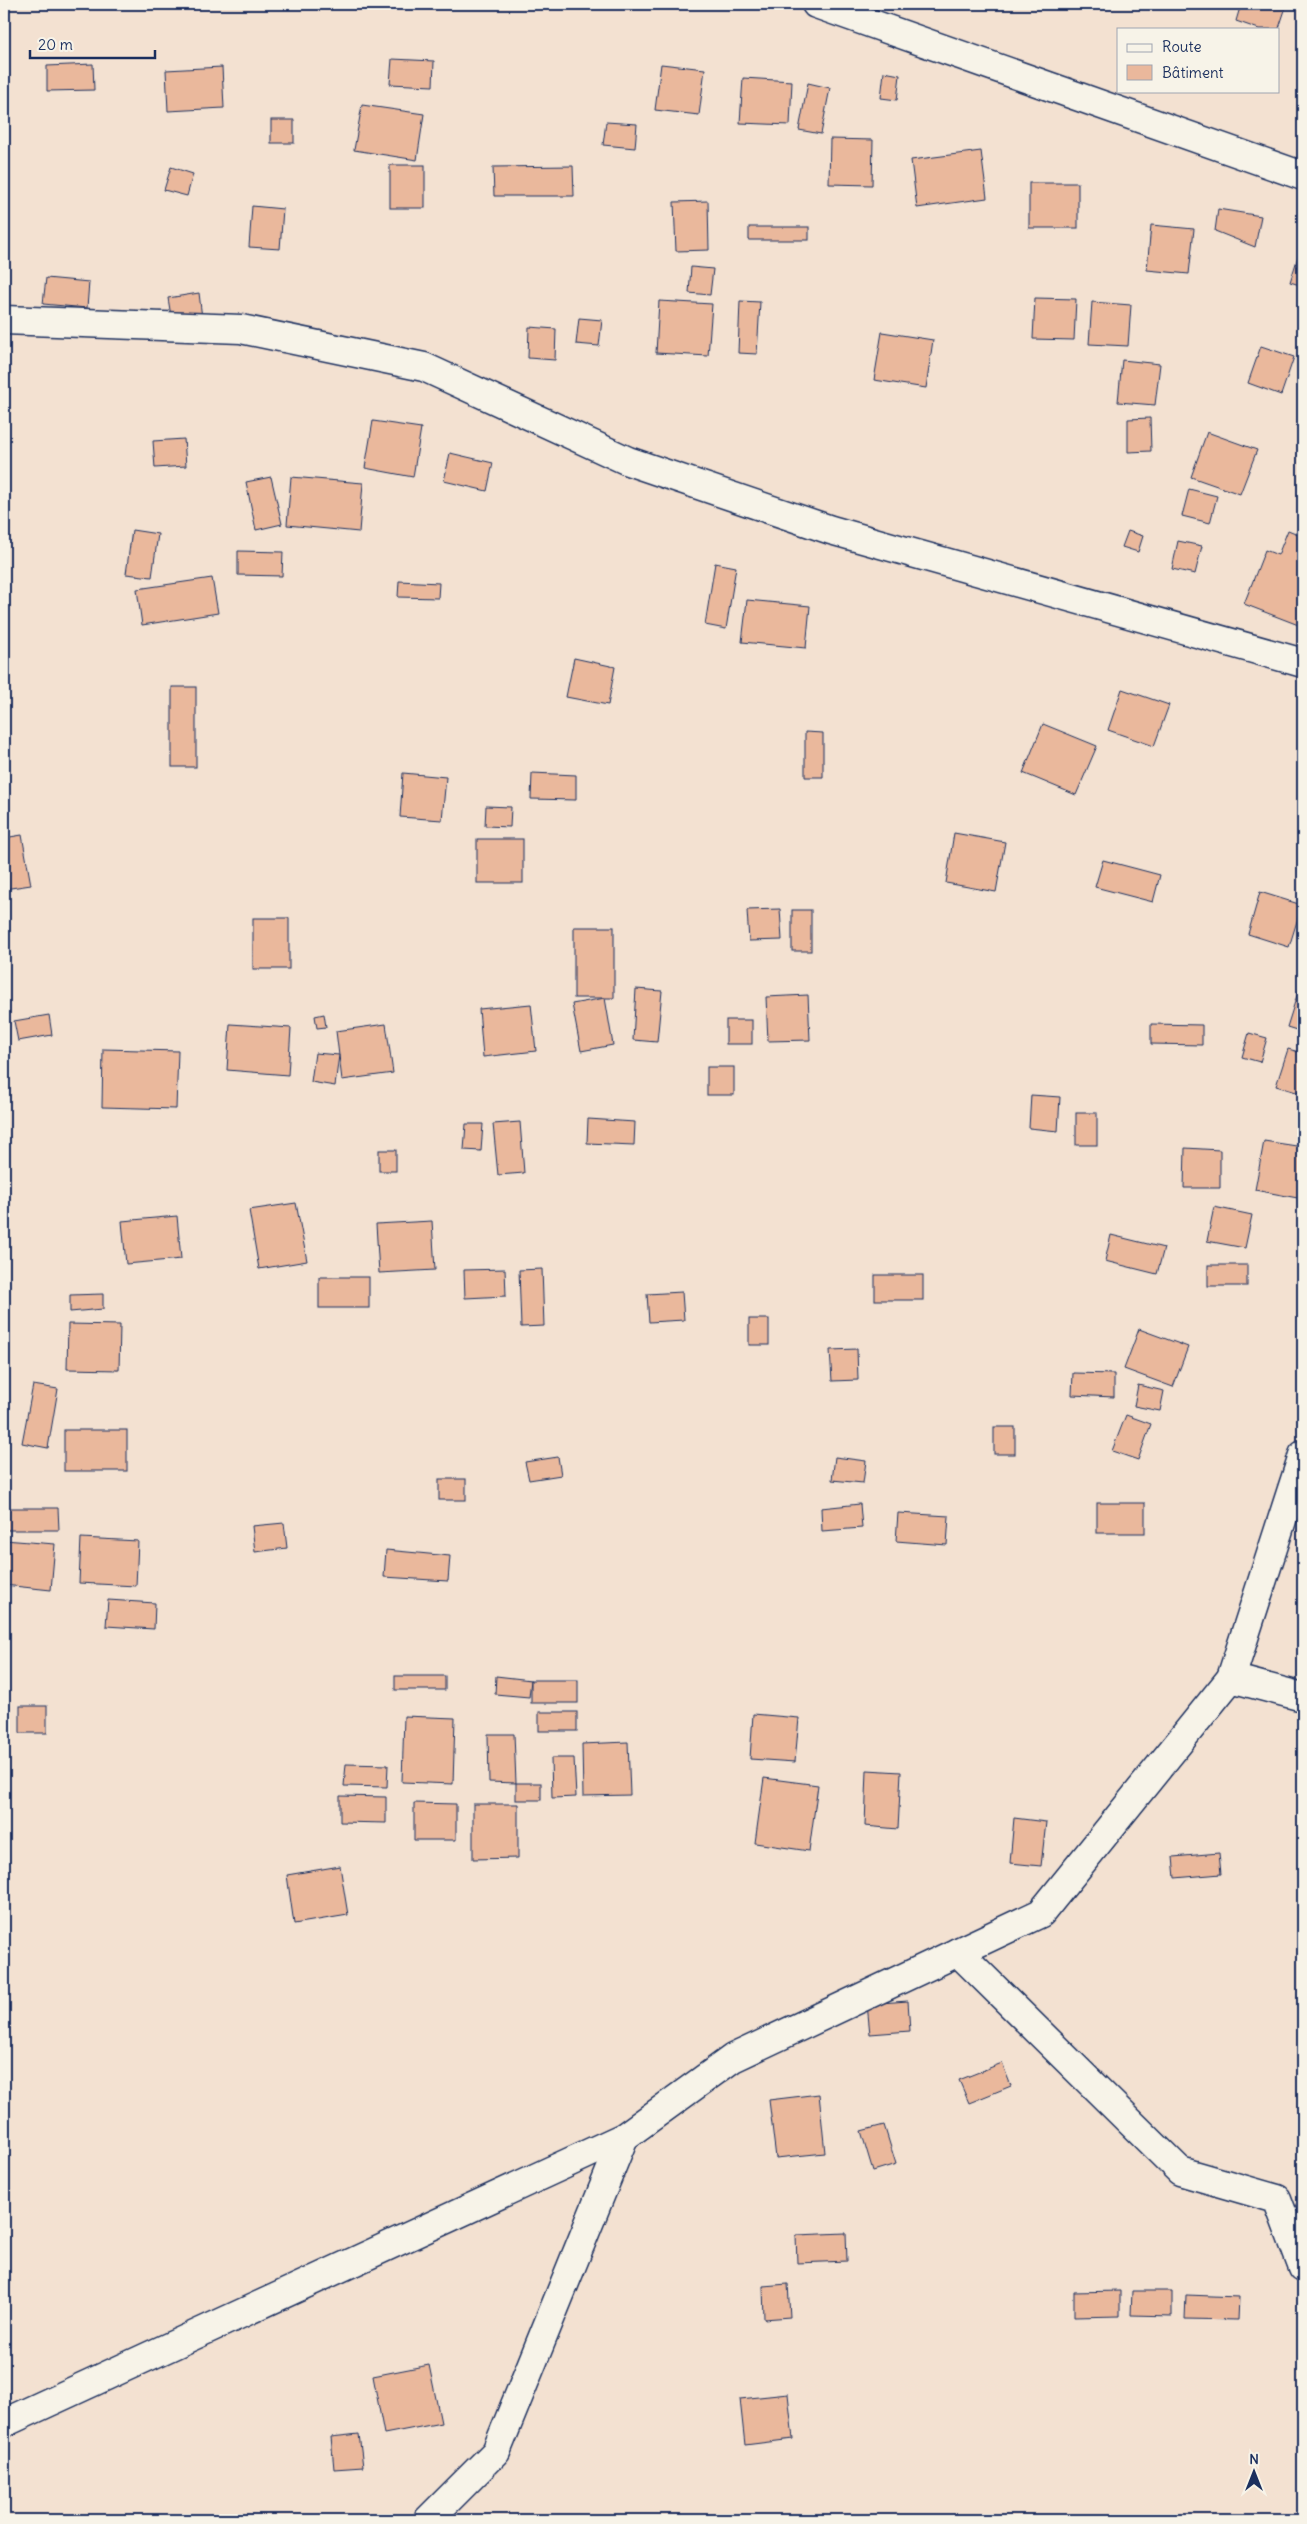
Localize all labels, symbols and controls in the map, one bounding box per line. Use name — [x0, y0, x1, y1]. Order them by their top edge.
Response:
scale bar — [30, 28, 155, 60]
legend — [1117, 28, 1280, 92]
text: 20 m — [38, 35, 73, 54]
text: Route — [1162, 37, 1202, 56]
text: Bâtiment — [1162, 63, 1224, 82]
north arrow — [1230, 2446, 1280, 2496]
text: N — [1249, 2450, 1259, 2468]

